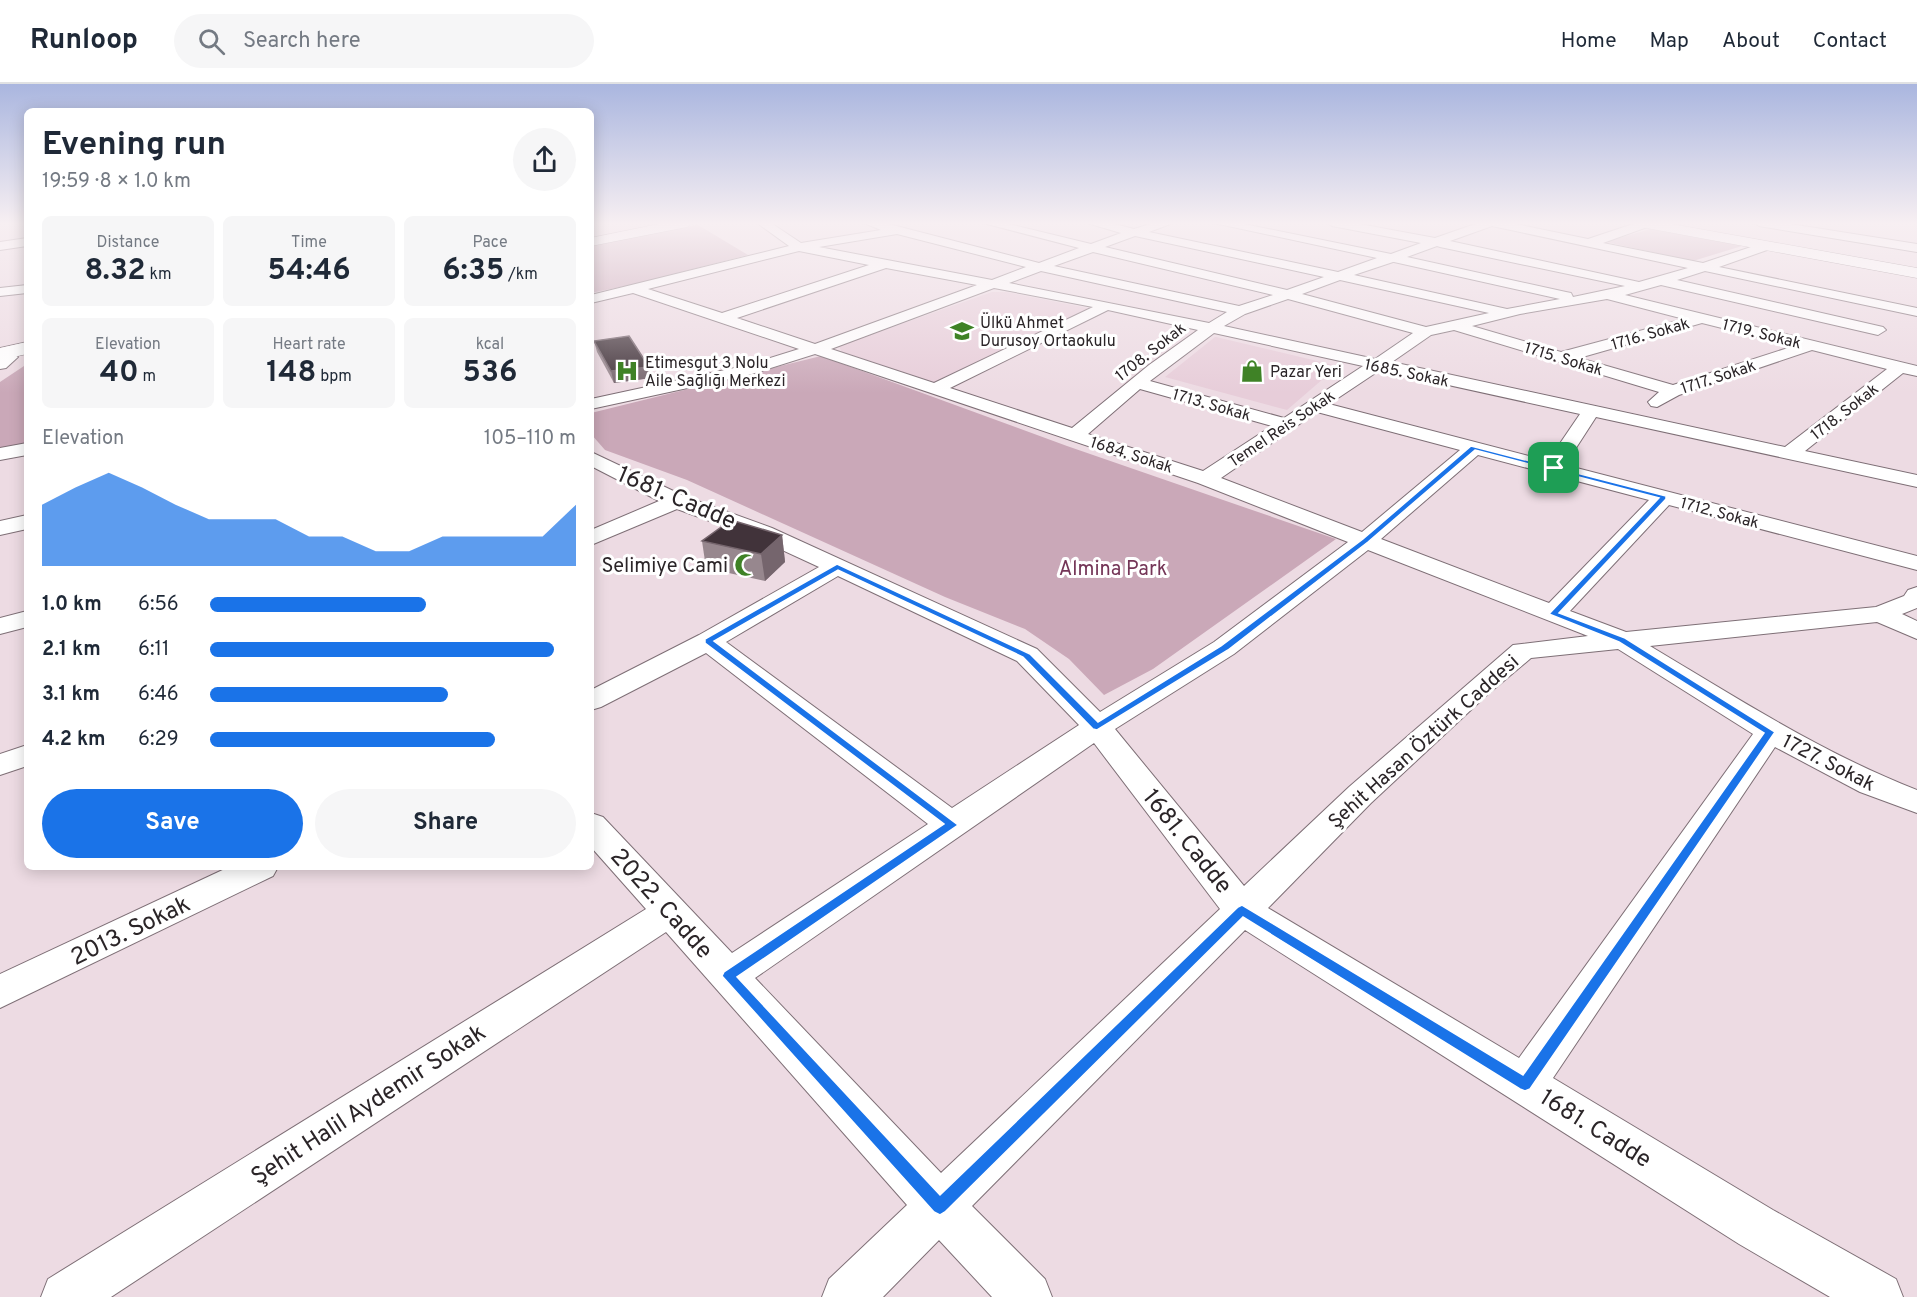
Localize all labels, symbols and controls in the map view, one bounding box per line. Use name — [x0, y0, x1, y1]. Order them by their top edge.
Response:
search box — [174, 14, 594, 68]
text: Runloop — [30, 23, 138, 59]
icon: search — [195, 25, 228, 58]
text: Search here — [243, 28, 361, 55]
text: Home — [1561, 28, 1617, 55]
text: Map — [1650, 28, 1689, 55]
text: About — [1722, 28, 1780, 55]
text: Contact — [1813, 28, 1887, 55]
text: Evening run — [42, 125, 226, 167]
button: share — [513, 128, 576, 191]
text: 19:59 · 8 × 1.0 km — [42, 169, 191, 195]
text: Distance — [97, 233, 159, 253]
text: Time — [291, 233, 327, 253]
text: Pace — [472, 233, 508, 253]
text: 8.32 — [84, 253, 146, 290]
text: 54:46 — [267, 253, 351, 290]
text: 6:35 — [442, 253, 504, 290]
text: km — [146, 265, 172, 285]
text: /km — [504, 265, 538, 285]
place label: Ülkü Ahmet Durusoy Ortaokulu — [980, 312, 1116, 352]
street label: 1716. Sokak — [1609, 314, 1692, 356]
street label: 1719. Sokak — [1720, 315, 1803, 354]
school or university icon: Ülkü Ahmet Durusoy Ortaokulu — [949, 318, 975, 344]
street label: 1708. Sokak — [1112, 319, 1191, 386]
text: Elevation — [95, 335, 161, 355]
text: Heart rate — [272, 335, 346, 355]
text: kcal — [476, 335, 504, 355]
street label: 1715. Sokak — [1522, 339, 1605, 381]
place label: Etimesgut 3 Nolu Aile Sağlığı Merkezi — [645, 354, 785, 392]
text: 40 — [100, 355, 139, 392]
text: 148 — [266, 355, 317, 392]
text: 536 — [463, 355, 517, 392]
street label: 1685. Sokak — [1363, 355, 1451, 393]
street label: 1717. Sokak — [1679, 356, 1759, 399]
hospital icon: Etimesgut 3 Nolu Aile Sağlığı Merkezi — [614, 358, 640, 384]
shop icon: Pazar Yeri — [1239, 358, 1265, 384]
place label: Pazar Yeri — [1270, 363, 1342, 383]
text: m — [139, 367, 156, 387]
text: bpm — [317, 367, 352, 387]
street label: 1718. Sokak — [1807, 380, 1883, 445]
street label: 1713. Sokak — [1170, 385, 1253, 427]
street label: Temel Reis Sokak — [1225, 387, 1339, 473]
text: Elevation — [42, 426, 124, 452]
text: 105–110 m — [484, 426, 576, 452]
street label: 1684. Sokak — [1087, 433, 1175, 479]
pin — [1528, 442, 1579, 493]
icon: arrive — [1537, 451, 1570, 484]
street label: 1681. Cadde — [612, 460, 740, 537]
street label: 1712. Sokak — [1678, 494, 1761, 534]
mosque icon: Selimiye Cami — [733, 552, 759, 578]
place label: Selimiye Cami — [602, 554, 728, 580]
park label: Almina Park — [1059, 557, 1167, 583]
text: 1.0 km — [42, 592, 102, 618]
text: 6:56 — [138, 592, 179, 618]
text: 2.1 km — [42, 637, 101, 663]
text: 6:11 — [138, 637, 169, 663]
street label: Şehit Hasan Öztürk Caddesi — [1323, 649, 1525, 835]
text: 3.1 km — [42, 682, 100, 708]
text: 6:46 — [138, 682, 179, 708]
text: 4.2 km — [42, 727, 106, 753]
text: 6:29 — [138, 727, 179, 753]
street label: 1727. Sokak — [1777, 729, 1879, 798]
street label: 1681. Cadde — [1135, 784, 1238, 901]
button: Save — [42, 789, 303, 858]
button: Share — [315, 789, 576, 858]
street label: 2022. Cadde — [603, 843, 718, 966]
street label: 2013. Sokak — [66, 890, 196, 974]
street label: Şehit Halil Aydemir Sokak — [246, 1019, 492, 1193]
street label: 1681. Cadde — [1533, 1084, 1656, 1176]

